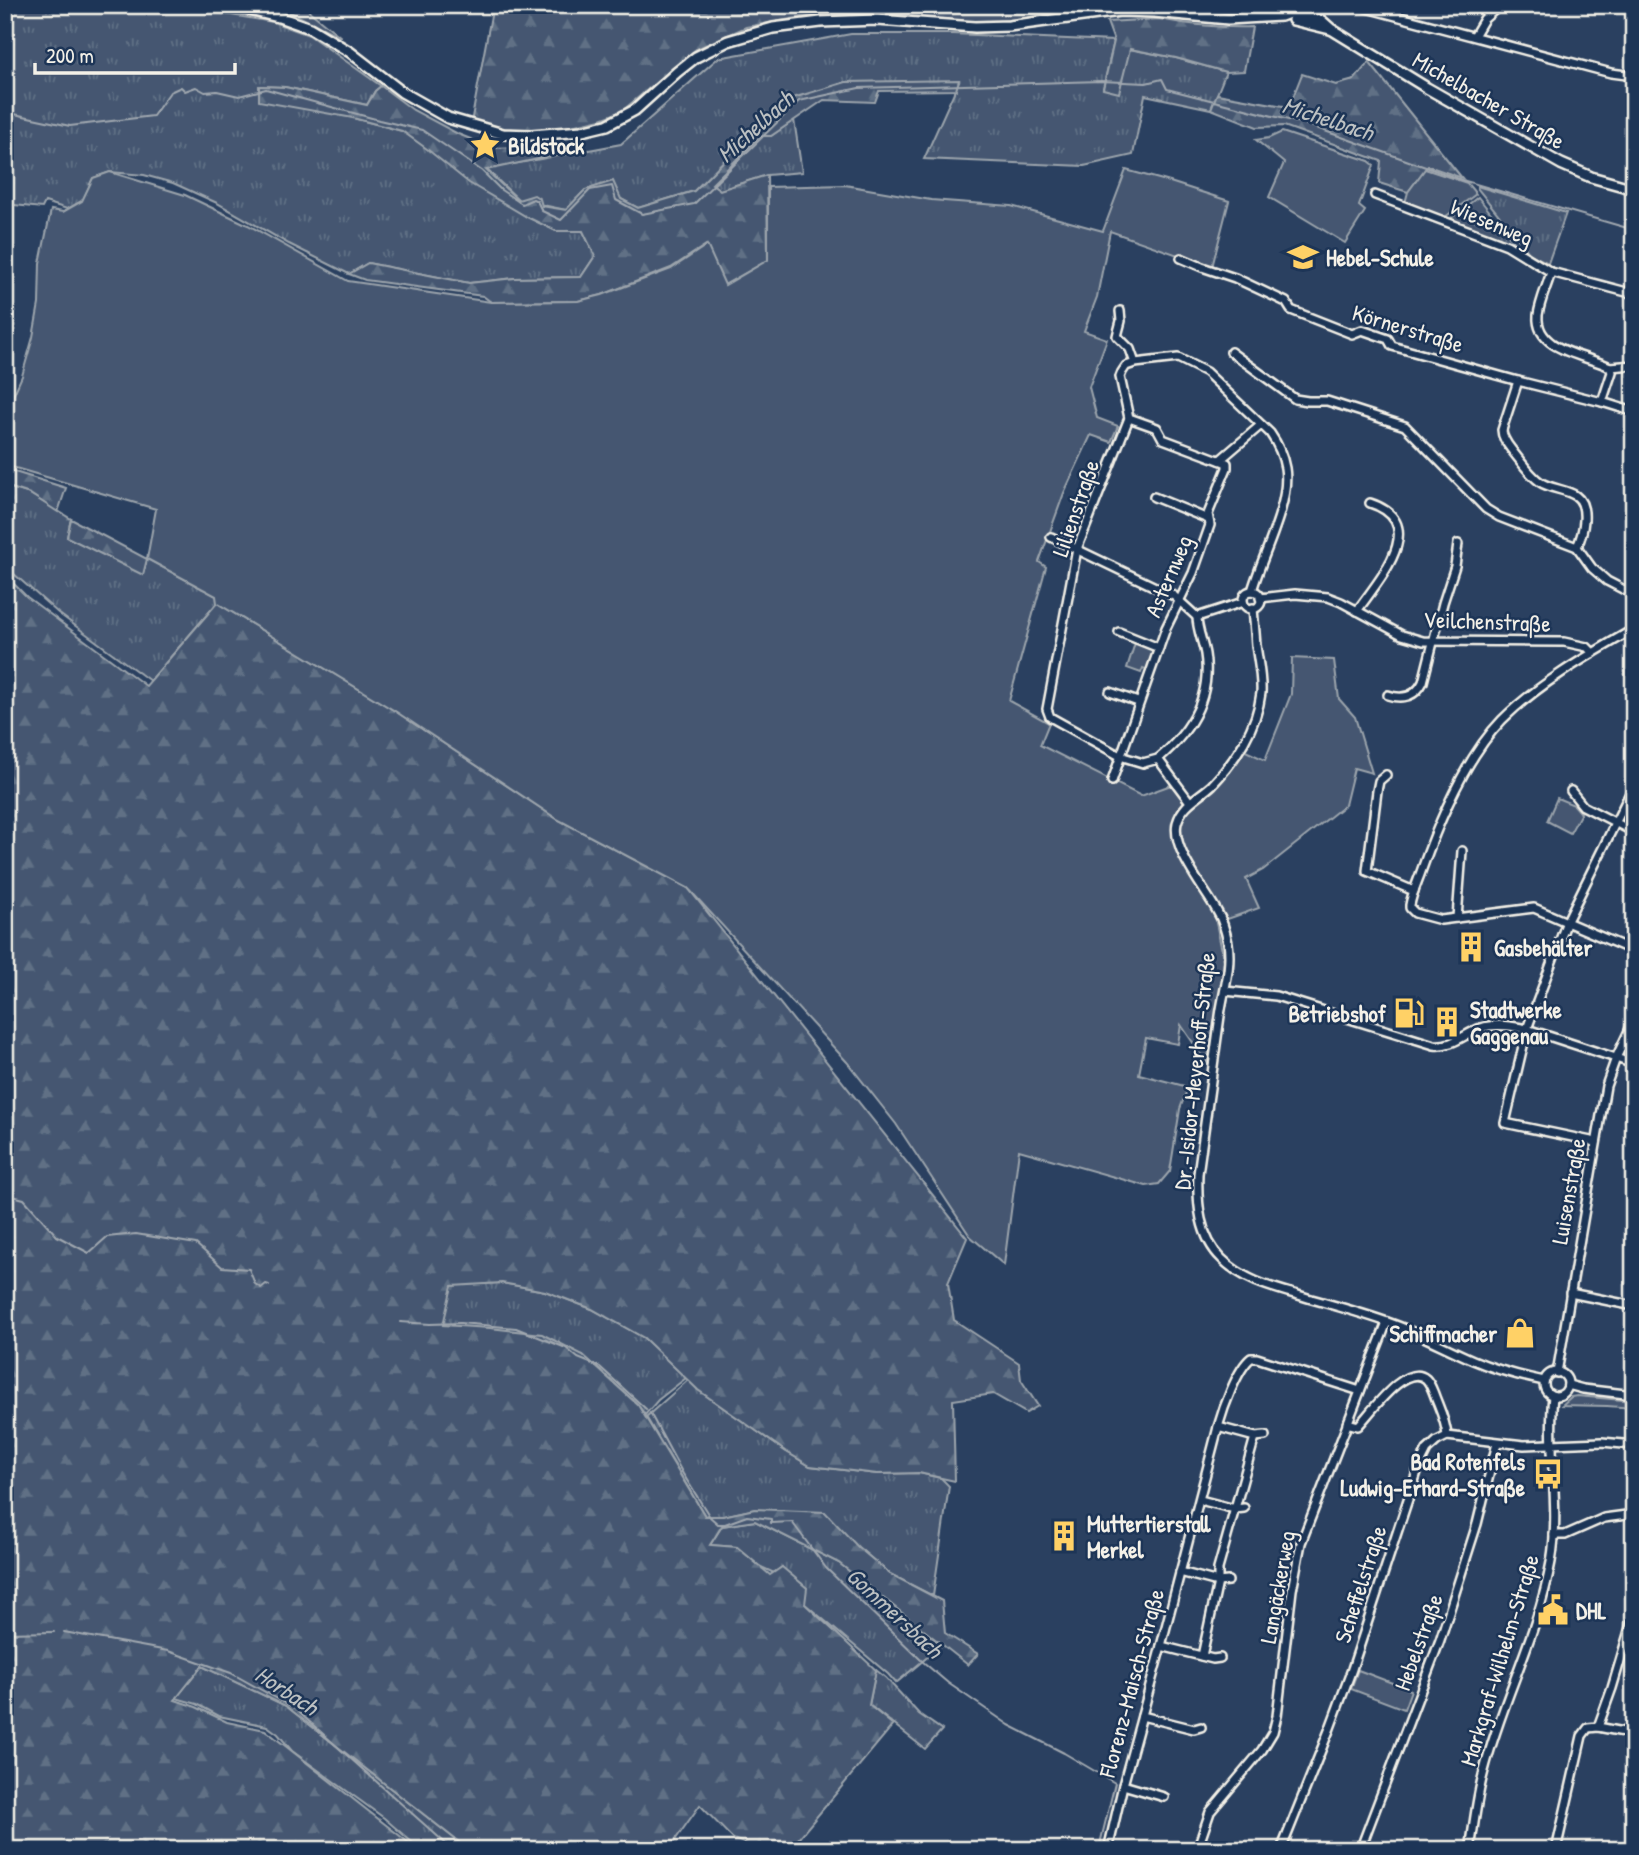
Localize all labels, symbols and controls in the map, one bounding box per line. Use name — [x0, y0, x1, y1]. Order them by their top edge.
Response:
scale bar — [35, 32, 234, 76]
text: 200 m — [46, 41, 94, 70]
street label: Michelbacher Straße — [1407, 44, 1571, 156]
water label: Michelbach — [709, 81, 802, 169]
water label: Michelbach — [1279, 88, 1379, 148]
place icon: Bildstock — [468, 128, 502, 162]
place label: Bildstock — [508, 130, 585, 161]
street label: Wiesenweg — [1446, 191, 1538, 253]
school or university icon: Hebel-Schule — [1286, 240, 1320, 274]
place label: Hebel-Schule — [1326, 242, 1434, 273]
street label: Körnerstraße — [1349, 296, 1467, 360]
street label: Lilienstraße — [1044, 455, 1106, 561]
street label: Asternweg — [1137, 530, 1199, 622]
street label: Veilchenstraße — [1423, 603, 1551, 639]
building icon: Gasbehälter — [1454, 930, 1488, 964]
place label: Gasbehälter — [1494, 932, 1592, 963]
street label: Dr.-Isidor-Meyerhoff-Straße — [1166, 951, 1222, 1191]
place label: Stadtwerke Gaggenau — [1470, 994, 1563, 1052]
fuel station icon: Betriebshof — [1392, 996, 1426, 1030]
place label: Betriebshof — [1289, 998, 1387, 1029]
building icon: Stadtwerke Gaggenau — [1430, 1005, 1464, 1039]
street label: Luisenstraße — [1543, 1135, 1593, 1247]
shop icon: Schiffmacher — [1503, 1316, 1537, 1350]
place label: Schiffmacher — [1389, 1318, 1497, 1349]
place label: Bad Rotenfels Ludwig-Erhard-Straße — [1340, 1446, 1526, 1504]
bus stop icon: Bad Rotenfels Ludwig-Erhard-Straße — [1531, 1457, 1565, 1491]
place label: Muttertierstall Merkel — [1087, 1508, 1212, 1565]
building icon: Muttertierstall Merkel — [1047, 1519, 1081, 1553]
street label: Scheffelstraße — [1326, 1521, 1394, 1647]
street label: Langäckerweg — [1252, 1528, 1302, 1646]
street label: Markgraf-Wilhelm-Straße — [1452, 1550, 1546, 1770]
water label: Gommersbach — [840, 1559, 951, 1666]
street label: Florenz-Maisch-Straße — [1091, 1585, 1171, 1782]
street label: Hebelstraße — [1386, 1589, 1450, 1695]
public building icon: DHL — [1536, 1593, 1570, 1627]
place label: DHL — [1576, 1595, 1607, 1626]
water label: Horbach — [249, 1658, 326, 1723]

